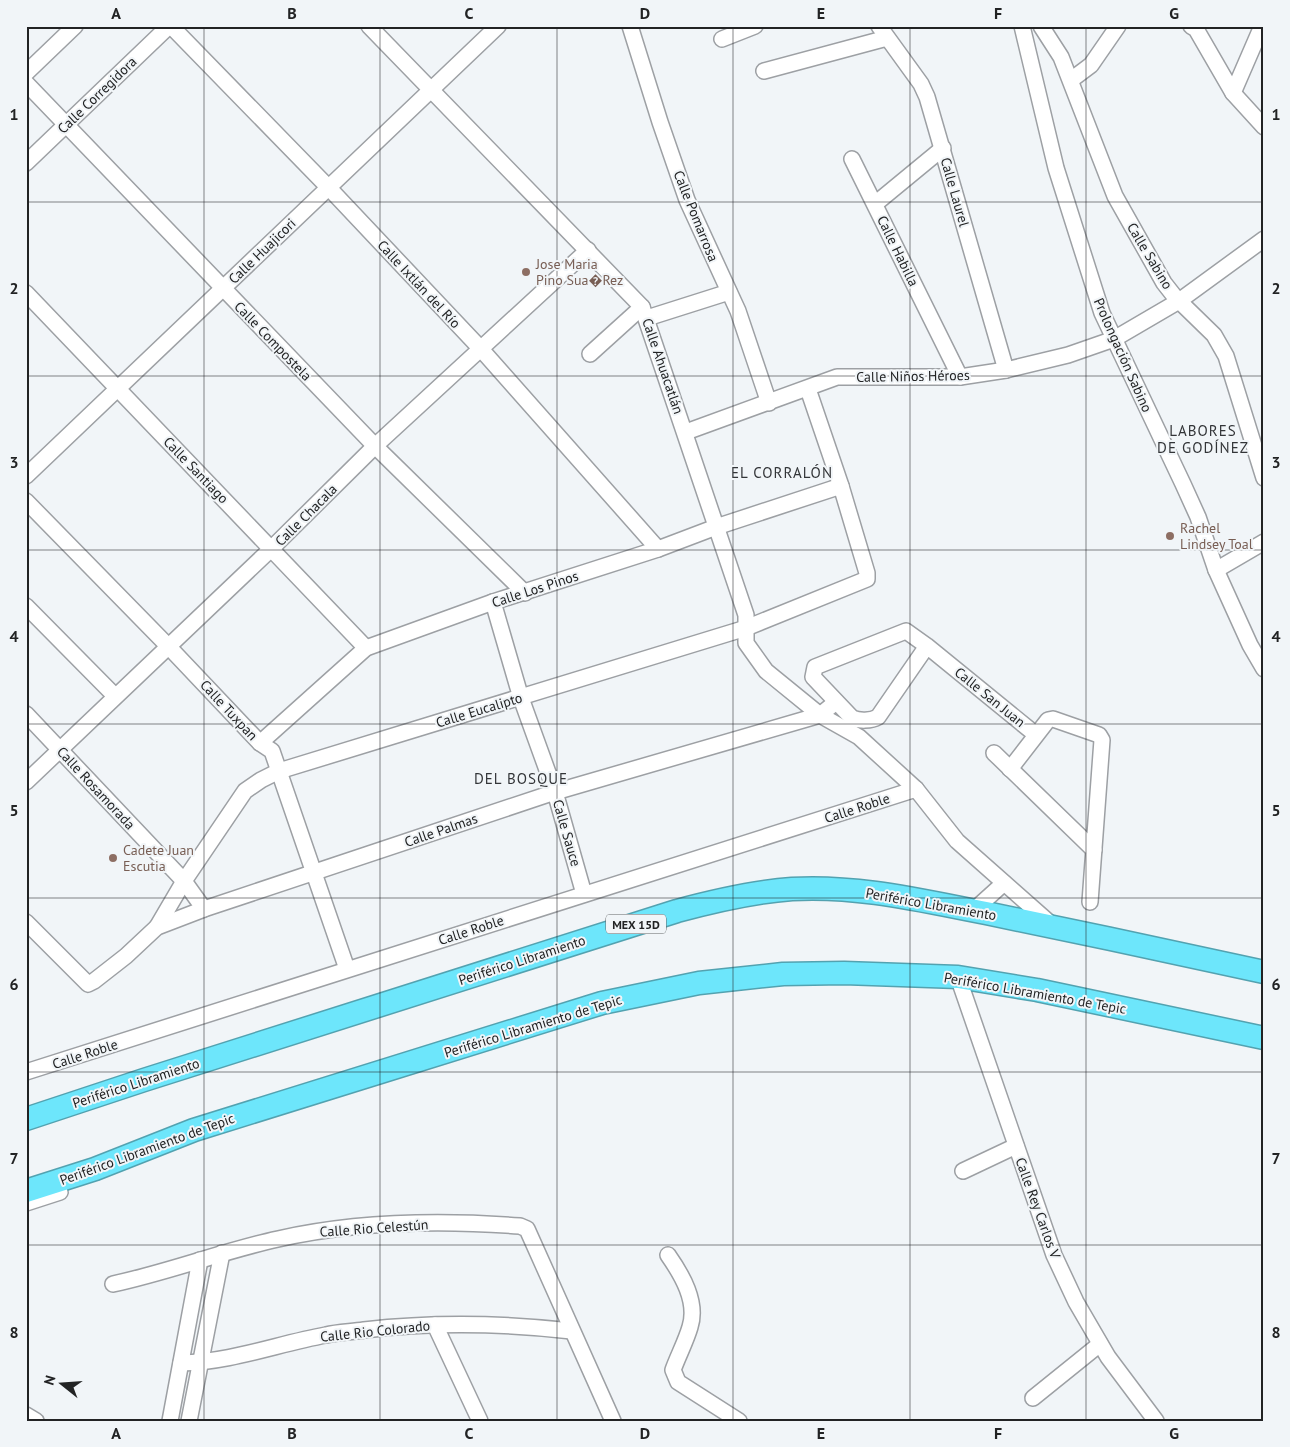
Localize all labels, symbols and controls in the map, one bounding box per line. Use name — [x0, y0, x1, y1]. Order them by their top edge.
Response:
text: A — [111, 3, 121, 23]
text: B — [287, 3, 297, 23]
text: C — [465, 3, 474, 23]
text: D — [640, 3, 650, 23]
text: E — [817, 3, 825, 23]
text: F — [994, 3, 1002, 23]
text: G — [1169, 3, 1179, 23]
street label: Calle Corregidora — [54, 53, 140, 137]
text: 1 — [9, 104, 19, 124]
text: 1 — [1271, 104, 1281, 124]
street label: Calle Laurel — [937, 155, 973, 229]
street label: Calle Pomarrosa — [670, 168, 722, 264]
street label: Calle Habilla — [873, 213, 923, 289]
street label: Calle Huajicori — [224, 214, 300, 288]
street label: Calle Sabino — [1123, 219, 1177, 293]
street label: Calle Ixtlán del Río — [374, 236, 464, 332]
place label: Jose Maria Pino Sua�Rez — [535, 255, 623, 289]
marker: Jose Maria Pino Sua�Rez — [520, 266, 532, 278]
text: 2 — [9, 278, 19, 298]
text: 2 — [1271, 278, 1281, 298]
street label: Prolongación Sabino — [1090, 295, 1156, 415]
street label: Calle Compostela — [230, 297, 316, 385]
street label: Calle Ahuacatlán — [638, 316, 688, 416]
street label: Calle Niños Héroes — [856, 366, 970, 386]
district label: LABORES DE GODÍNEZ — [1157, 421, 1249, 457]
street label: Calle Santiago — [160, 433, 232, 507]
text: 3 — [9, 452, 19, 472]
text: 3 — [1271, 452, 1281, 472]
district label: EL CORRALÓN — [731, 463, 833, 482]
street label: Calle Chacala — [271, 480, 341, 550]
place label: Rachel Lindsey Toal — [1180, 519, 1253, 553]
marker: Rachel Lindsey Toal — [1164, 530, 1176, 542]
street label: Calle Los Pinos — [489, 567, 581, 611]
text: 4 — [9, 626, 19, 646]
text: 4 — [1271, 626, 1281, 646]
street label: Calle San Juan — [951, 663, 1029, 731]
street label: Calle Tuxpan — [196, 676, 262, 744]
street label: Calle Eucalipto — [434, 688, 524, 732]
street label: Calle Rosamorada — [53, 743, 139, 833]
district label: DEL BOSQUE — [474, 769, 568, 788]
street label: Calle Roble — [822, 789, 892, 827]
street label: Calle Sauce — [549, 797, 585, 869]
text: 5 — [9, 800, 19, 820]
text: 5 — [1271, 800, 1281, 820]
street label: Calle Palmas — [402, 809, 480, 851]
place label: Cadete Juan Escutia — [123, 841, 194, 875]
marker: Cadete Juan Escutia — [107, 852, 119, 864]
street label: Periférico Libramiento — [864, 884, 998, 924]
street label: Calle Roble — [436, 911, 506, 949]
road number: MEX 15D — [606, 914, 666, 934]
street label: Periférico Libramiento — [456, 931, 588, 989]
street label: Periférico Libramiento de Tepic — [942, 968, 1128, 1018]
text: 6 — [9, 974, 19, 994]
text: 6 — [1271, 974, 1281, 994]
street label: Periférico Libramiento de Tepic — [442, 990, 624, 1062]
street label: Calle Roble — [50, 1035, 120, 1073]
street label: Periférico Libramiento — [70, 1054, 202, 1112]
street label: Periférico Libramiento de Tepic — [57, 1109, 237, 1189]
text: 7 — [9, 1148, 19, 1168]
text: 7 — [1271, 1148, 1281, 1168]
street label: Calle Rey Carlos V — [1011, 1155, 1065, 1261]
street label: Calle Rio Celestún — [319, 1215, 429, 1241]
street label: Calle Rio Colorado — [319, 1316, 431, 1346]
text: 8 — [9, 1322, 19, 1342]
text: 8 — [1271, 1322, 1281, 1342]
north arrow — [38, 1360, 88, 1410]
text: N — [40, 1373, 60, 1387]
text: A — [111, 1423, 121, 1443]
text: B — [287, 1423, 297, 1443]
text: C — [465, 1423, 474, 1443]
text: D — [640, 1423, 650, 1443]
text: E — [817, 1423, 825, 1443]
text: F — [994, 1423, 1002, 1443]
text: G — [1169, 1423, 1179, 1443]

